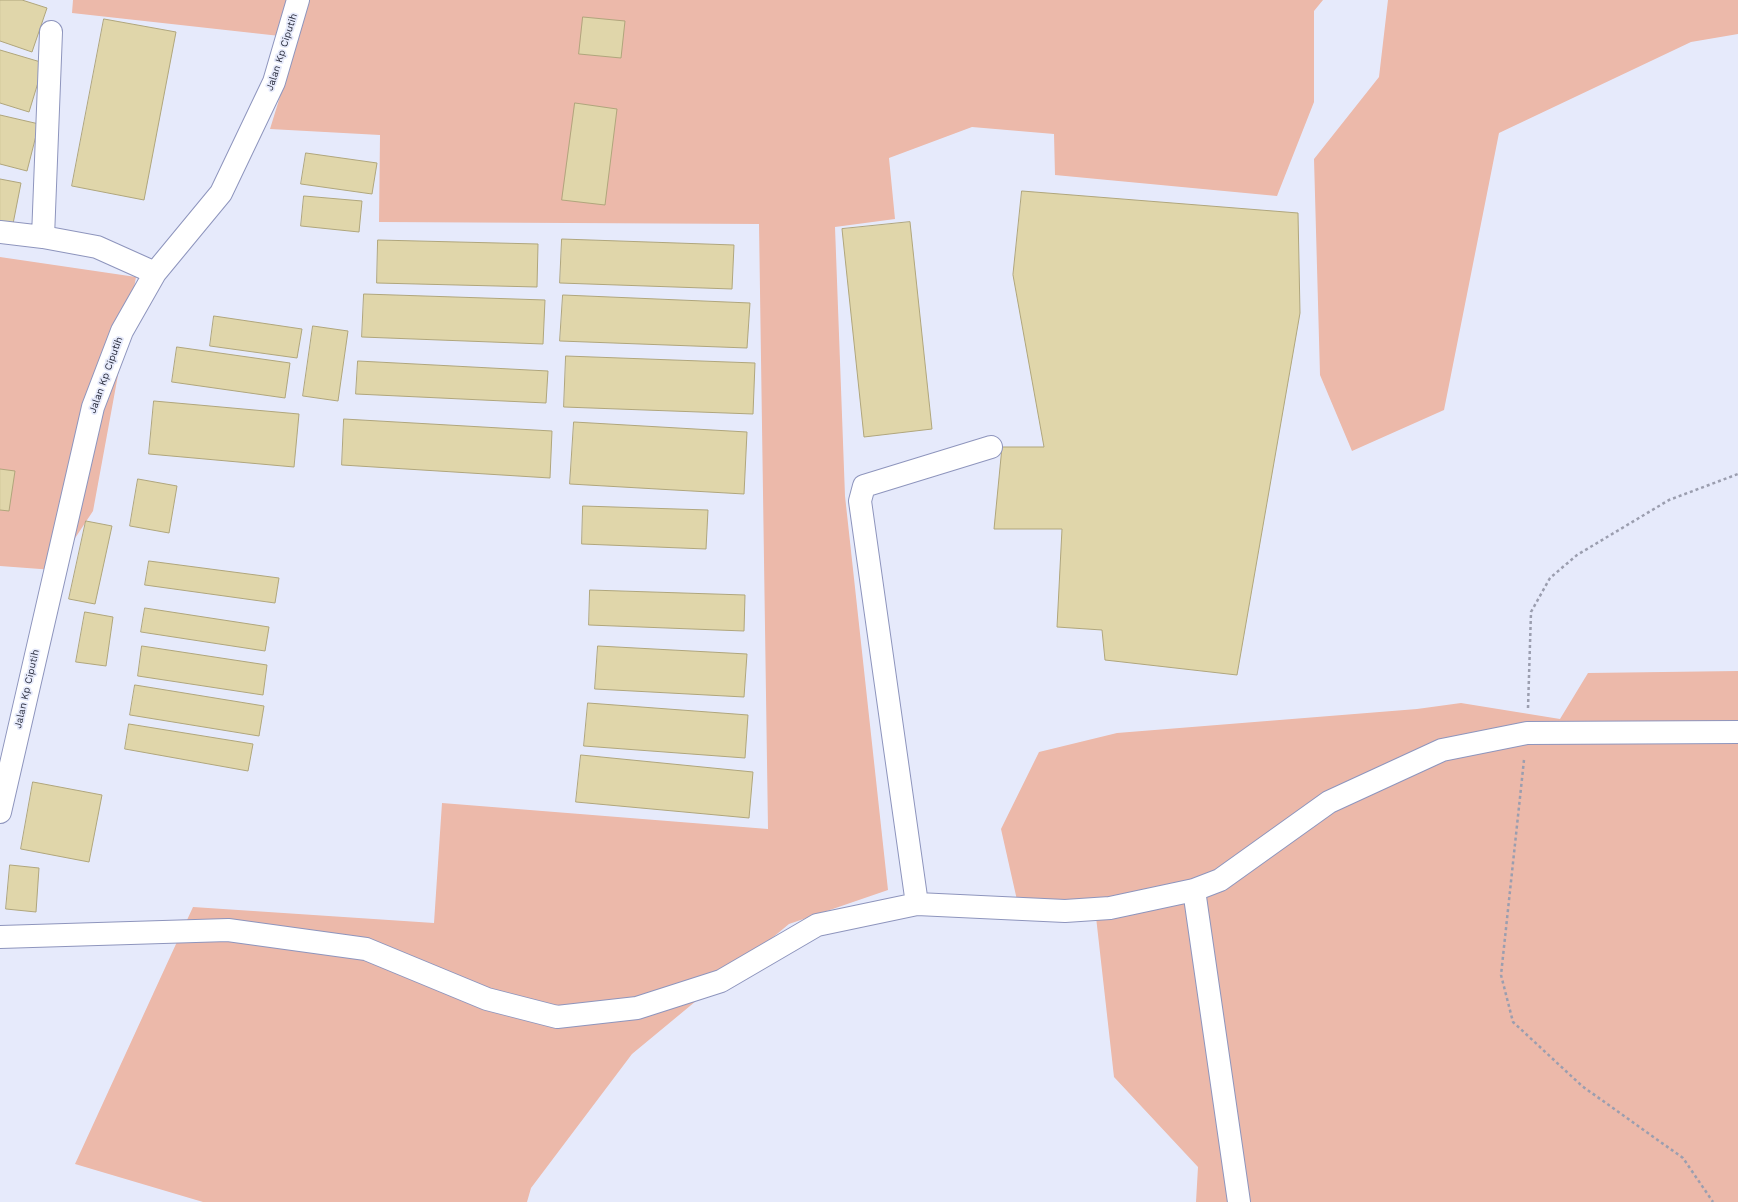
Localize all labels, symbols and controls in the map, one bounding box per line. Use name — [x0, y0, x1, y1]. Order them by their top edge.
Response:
street label: Jalan Kp Ciputih — [264, 12, 300, 92]
street label: Jalan Kp Ciputih — [87, 335, 125, 415]
street label: Jalan Kp Ciputih — [12, 648, 42, 730]

